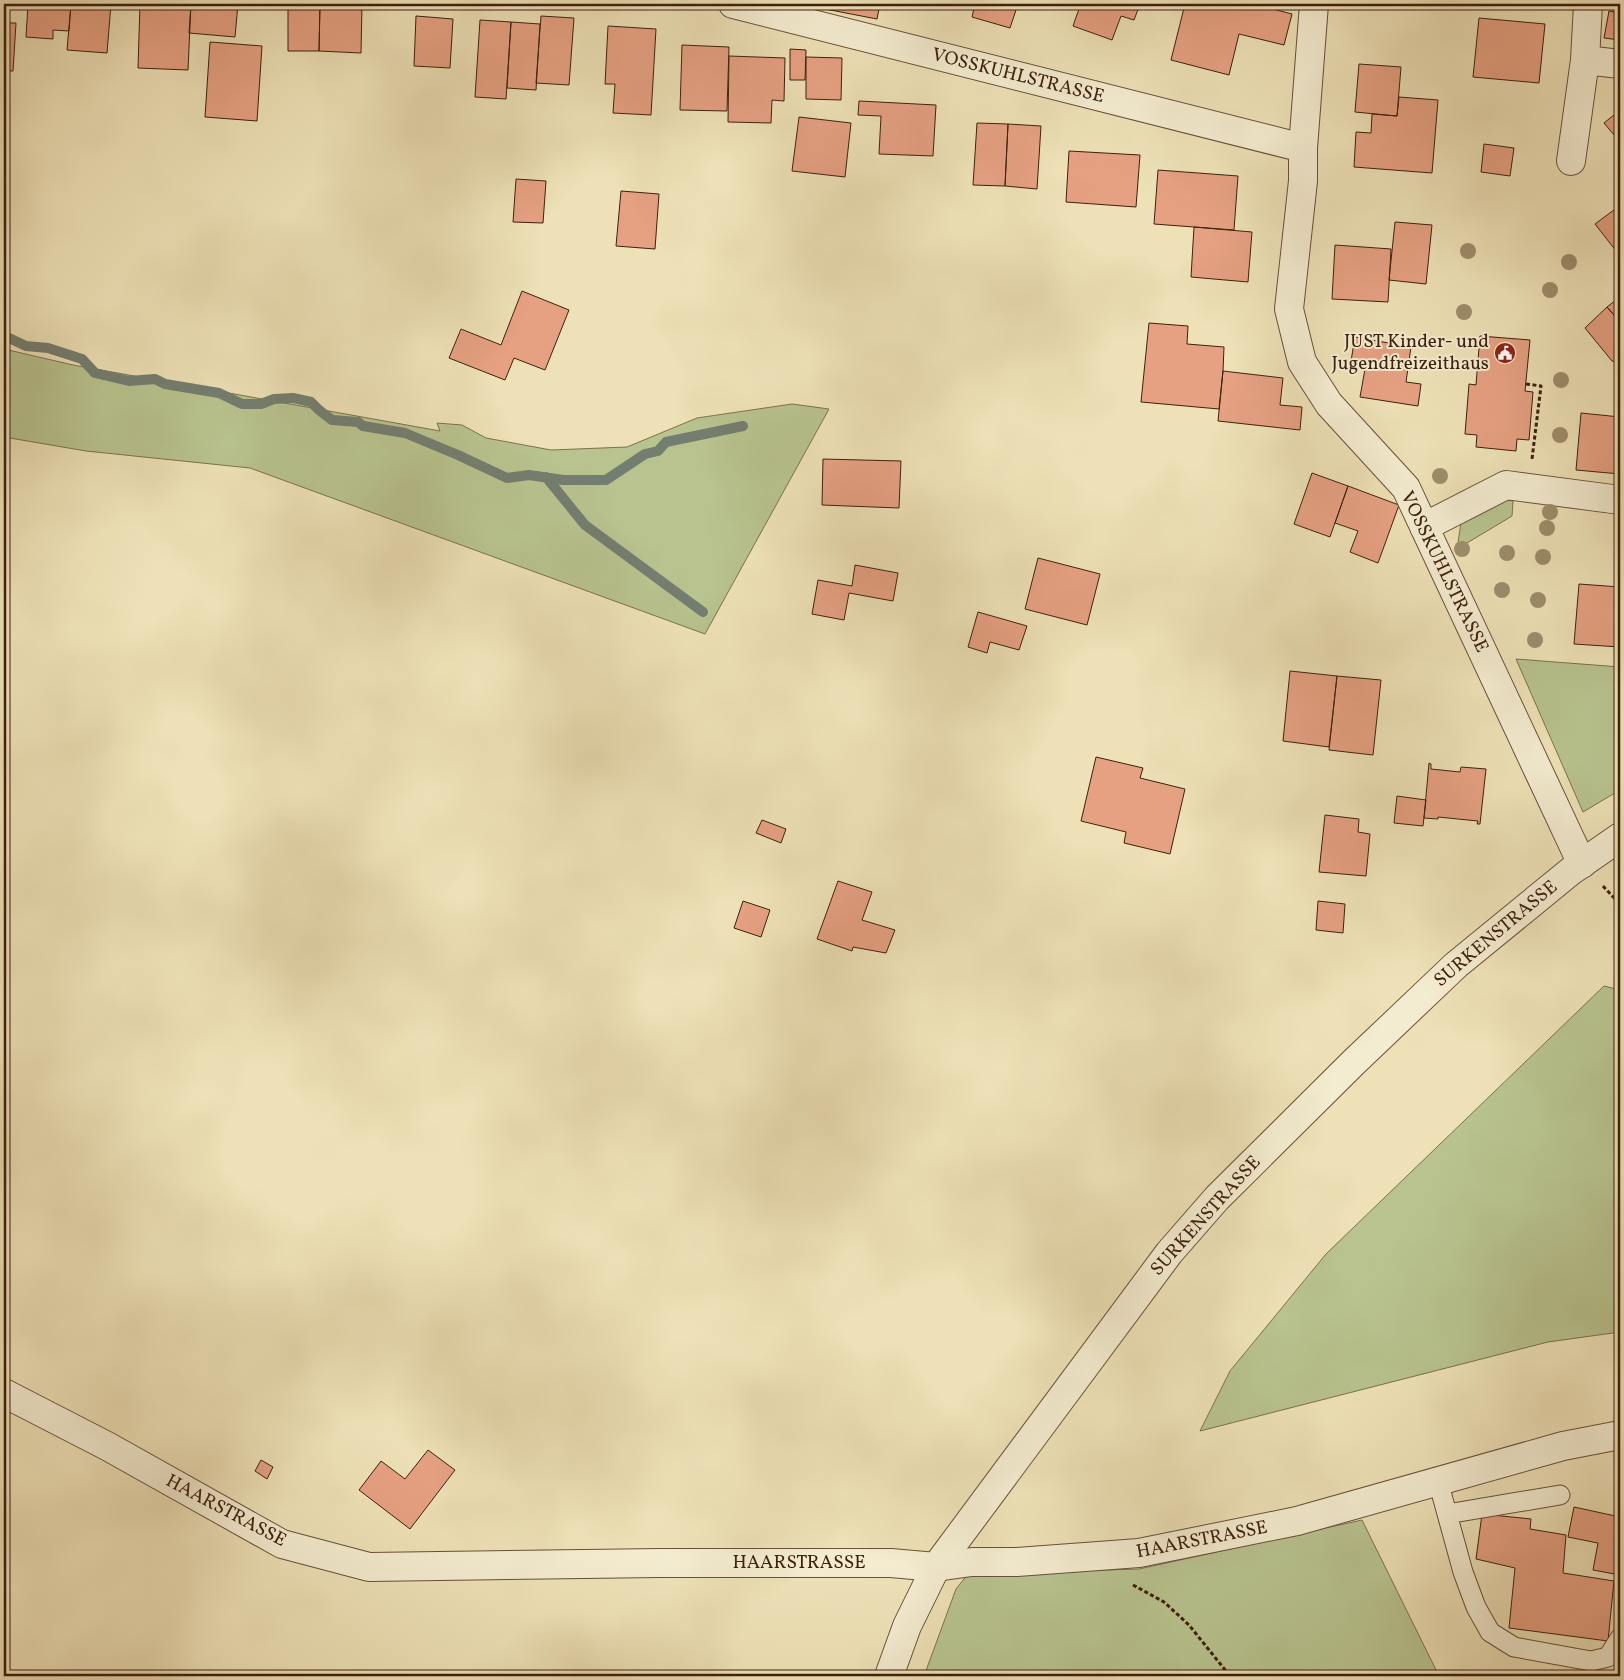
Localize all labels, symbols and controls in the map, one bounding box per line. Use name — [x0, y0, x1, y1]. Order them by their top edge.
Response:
street label: VOSSKUHLSTRASSE — [929, 42, 1107, 110]
place label: JUST Kinder- und Jugendfreizeithaus — [1332, 329, 1489, 377]
public building icon: JUST Kinder- und Jugendfreizeithaus — [1493, 341, 1517, 365]
street label: VOSSKUHLSTRASSE — [1394, 487, 1494, 657]
street label: SURKENSTRASSE — [1429, 875, 1563, 993]
street label: SURKENSTRASSE — [1145, 1150, 1267, 1282]
street label: HAARSTRASSE — [161, 1468, 291, 1554]
street label: HAARSTRASSE — [1134, 1515, 1270, 1565]
street label: HAARSTRASSE — [732, 1550, 866, 1576]

